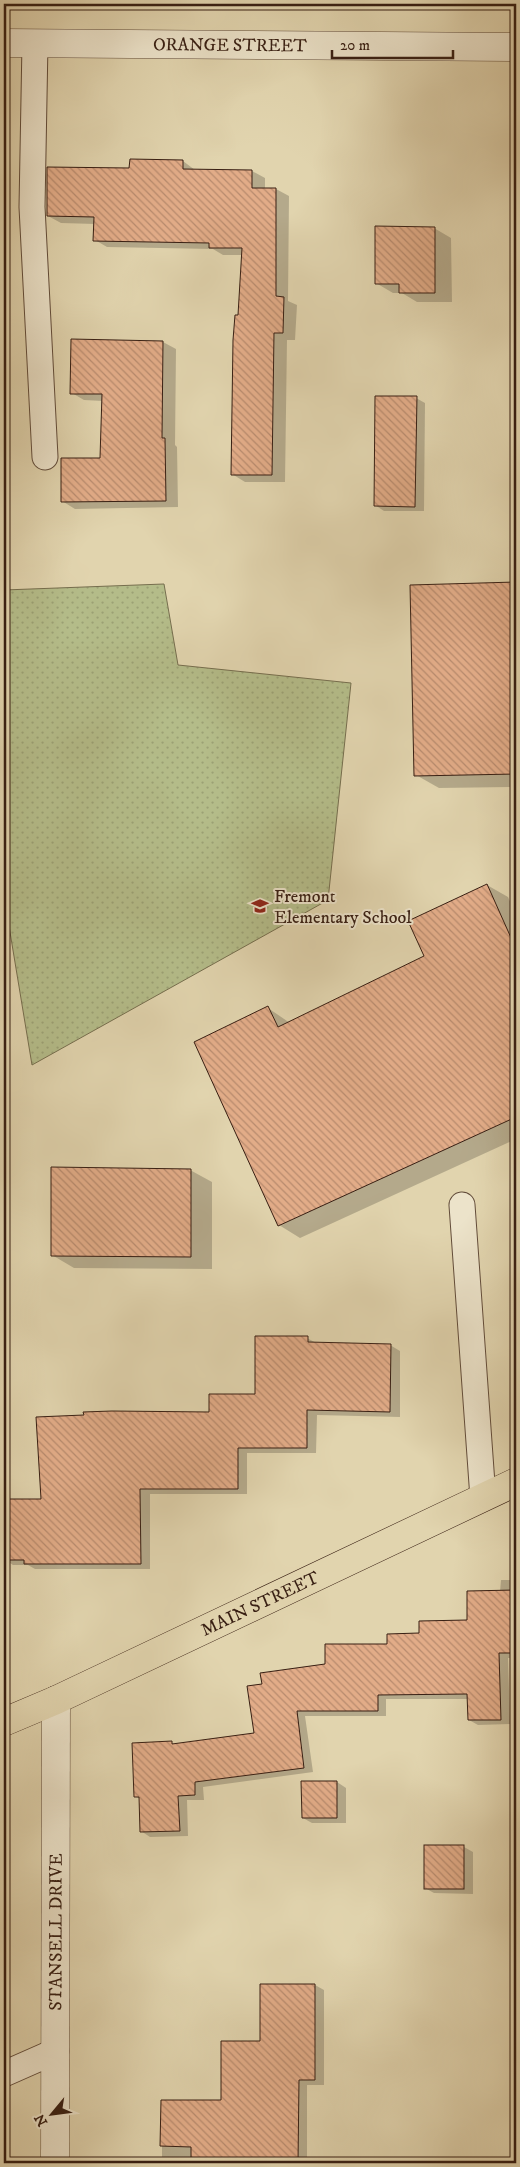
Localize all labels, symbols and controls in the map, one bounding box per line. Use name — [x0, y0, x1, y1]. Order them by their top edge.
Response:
scale bar — [332, 28, 454, 60]
street label: ORANGE STREET — [153, 34, 307, 57]
text: 20 m — [340, 36, 370, 55]
place label: Fremont Elementary School — [274, 886, 412, 929]
school or university icon: Fremont Elementary School — [250, 896, 270, 916]
street label: MAIN STREET — [198, 1567, 323, 1642]
street label: STANSELL DRIVE — [45, 1853, 68, 2011]
north arrow — [28, 2090, 78, 2140]
text: N — [31, 2110, 52, 2129]

